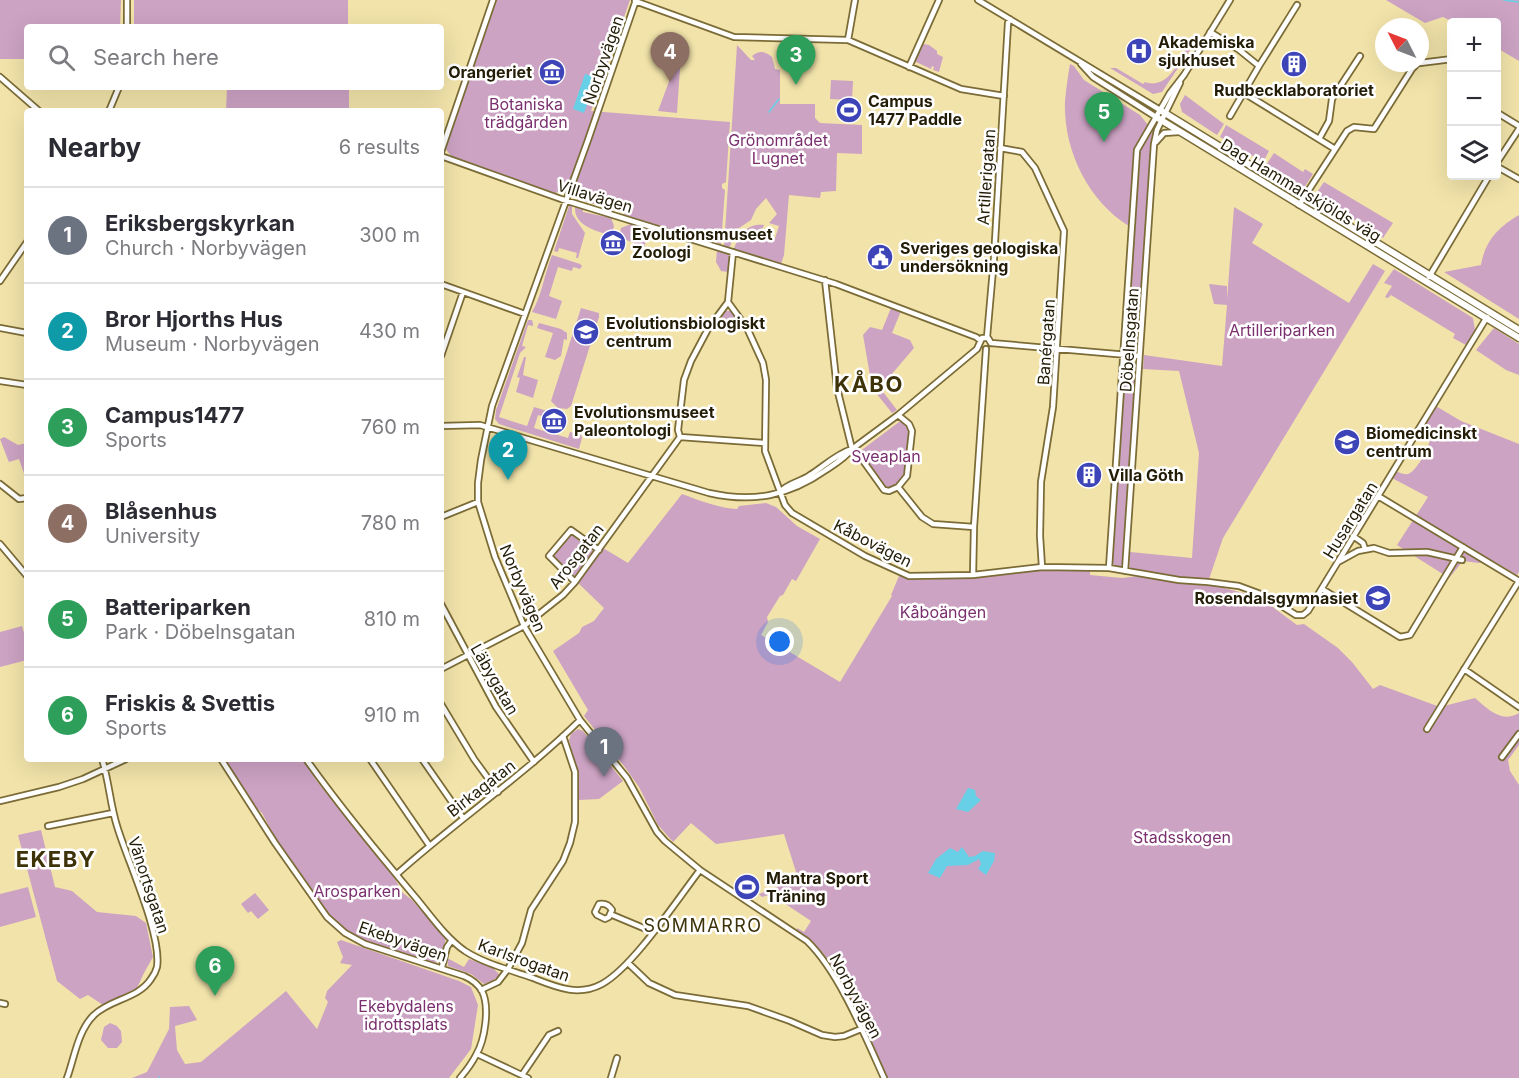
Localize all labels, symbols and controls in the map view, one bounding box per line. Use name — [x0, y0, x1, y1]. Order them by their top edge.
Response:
street label: Norbyvägen — [578, 13, 628, 107]
north arrow — [1375, 18, 1429, 72]
map controls — [1447, 18, 1501, 180]
button: + — [1447, 18, 1501, 72]
search box — [24, 24, 444, 90]
pin: 4 — [650, 32, 690, 82]
place label: Akademiska sjukhuset — [1158, 32, 1255, 70]
pin: 3 — [776, 36, 816, 85]
hospital icon: Akademiska sjukhuset — [1124, 36, 1154, 66]
icon: search — [45, 41, 78, 74]
text: Search here — [93, 44, 219, 70]
building icon: Rudbecklaboratoriet — [1279, 49, 1309, 79]
museum icon: Orangeriet — [537, 57, 567, 87]
place label: Orangeriet — [448, 62, 532, 82]
button: − — [1447, 72, 1501, 126]
place label: Rudbecklaboratoriet — [1214, 80, 1374, 100]
place label: Campus 1477 Paddle — [868, 91, 962, 129]
pin: 5 — [1084, 92, 1124, 142]
park label: Botaniska trädgården — [484, 94, 568, 132]
sports icon: Campus 1477 Paddle — [834, 95, 864, 125]
button: layers — [1447, 126, 1501, 180]
street label: Artillerigatan — [973, 128, 999, 226]
park label: Grönområdet Lugnet — [728, 130, 828, 168]
text: Nearby — [48, 132, 141, 163]
street label: Dag Hammarskjölds väg — [1217, 134, 1385, 246]
text: 6 results — [339, 135, 420, 159]
street label: Villavägen — [555, 175, 635, 217]
text: Eriksbergskyrkan — [105, 210, 295, 236]
text: 1 — [63, 223, 72, 247]
text: 300 m — [359, 223, 420, 247]
place label: Evolutionsmuseet Zoologi — [632, 224, 773, 262]
museum icon: Evolutionsmuseet Zoologi — [598, 228, 628, 258]
text: Church · Norbyvägen — [105, 236, 307, 260]
place label: Sveriges geologiska undersökning — [900, 238, 1058, 276]
public building icon: Sveriges geologiska undersökning — [865, 242, 895, 272]
street label: Döbelnsgatan — [1115, 287, 1143, 393]
street label: Banérgatan — [1033, 298, 1059, 386]
text: Bror Hjorths Hus — [105, 306, 283, 332]
place label: Evolutionsbiologiskt centrum — [606, 313, 765, 351]
school or university icon: Evolutionsbiologiskt centrum — [571, 317, 601, 347]
text: 2 — [61, 319, 74, 343]
text: 430 m — [359, 319, 420, 343]
park label: Artilleriparken — [1229, 320, 1335, 340]
text: Museum · Norbyvägen — [105, 332, 320, 356]
district label: KÅBO — [834, 370, 904, 397]
text: Campus1477 — [105, 402, 244, 428]
place label: Evolutionsmuseet Paleontologi — [574, 402, 715, 440]
museum icon: Evolutionsmuseet Paleontologi — [539, 406, 569, 436]
text: 3 — [61, 415, 74, 439]
text: 760 m — [361, 415, 420, 439]
place label: Biomedicinskt centrum — [1366, 423, 1477, 461]
school or university icon: Biomedicinskt centrum — [1332, 427, 1362, 457]
text: Sports — [105, 428, 167, 452]
pin: 2 — [488, 430, 528, 480]
park label: Sveaplan — [851, 446, 921, 466]
building icon: Villa Göth — [1074, 460, 1104, 490]
place label: Villa Göth — [1108, 465, 1184, 485]
street label: Husargatan — [1318, 478, 1382, 562]
text: Blåsenhus — [105, 498, 217, 524]
text: 4 — [61, 511, 74, 535]
text: 780 m — [361, 511, 420, 535]
street label: Kåbovägen — [830, 515, 916, 571]
street label: Arosgatan — [544, 519, 608, 593]
text: University — [105, 524, 200, 548]
street label: Norbyvägen — [496, 541, 550, 635]
school or university icon: Rosendalsgymnasiet — [1363, 583, 1393, 613]
place label: Rosendalsgymnasiet — [1194, 588, 1358, 608]
text: Batteriparken — [105, 594, 251, 620]
park label: Kåboängen — [900, 602, 986, 622]
text: 5 — [61, 607, 74, 631]
text: 810 m — [364, 607, 420, 631]
text: Park · Döbelnsgatan — [105, 620, 296, 644]
your location — [765, 627, 794, 656]
street label: Läbygatan — [467, 640, 523, 718]
text: Friskis & Svettis — [105, 690, 275, 716]
text: 6 — [61, 703, 74, 727]
text: 910 m — [364, 703, 420, 727]
text: Sports — [105, 716, 167, 740]
pin: 1 — [584, 728, 624, 777]
street label: Birkagatan — [443, 755, 519, 821]
park label: Stadsskogen — [1133, 827, 1231, 847]
street label: Vänortsgatan — [124, 834, 174, 936]
district label: EKEBY — [16, 846, 96, 872]
place label: Mantra Sport Träning — [766, 868, 869, 906]
sports icon: Mantra Sport Träning — [732, 872, 762, 902]
park label: Arosparken — [313, 881, 401, 901]
district label: SOMMARRO — [643, 915, 763, 936]
street label: Ekebyvägen — [356, 917, 450, 965]
street label: Karlsrogatan — [475, 934, 573, 986]
pin: 6 — [196, 946, 234, 996]
street label: Norbyvägen — [825, 950, 887, 1042]
park label: Ekebydalens idrottsplats — [358, 996, 454, 1034]

